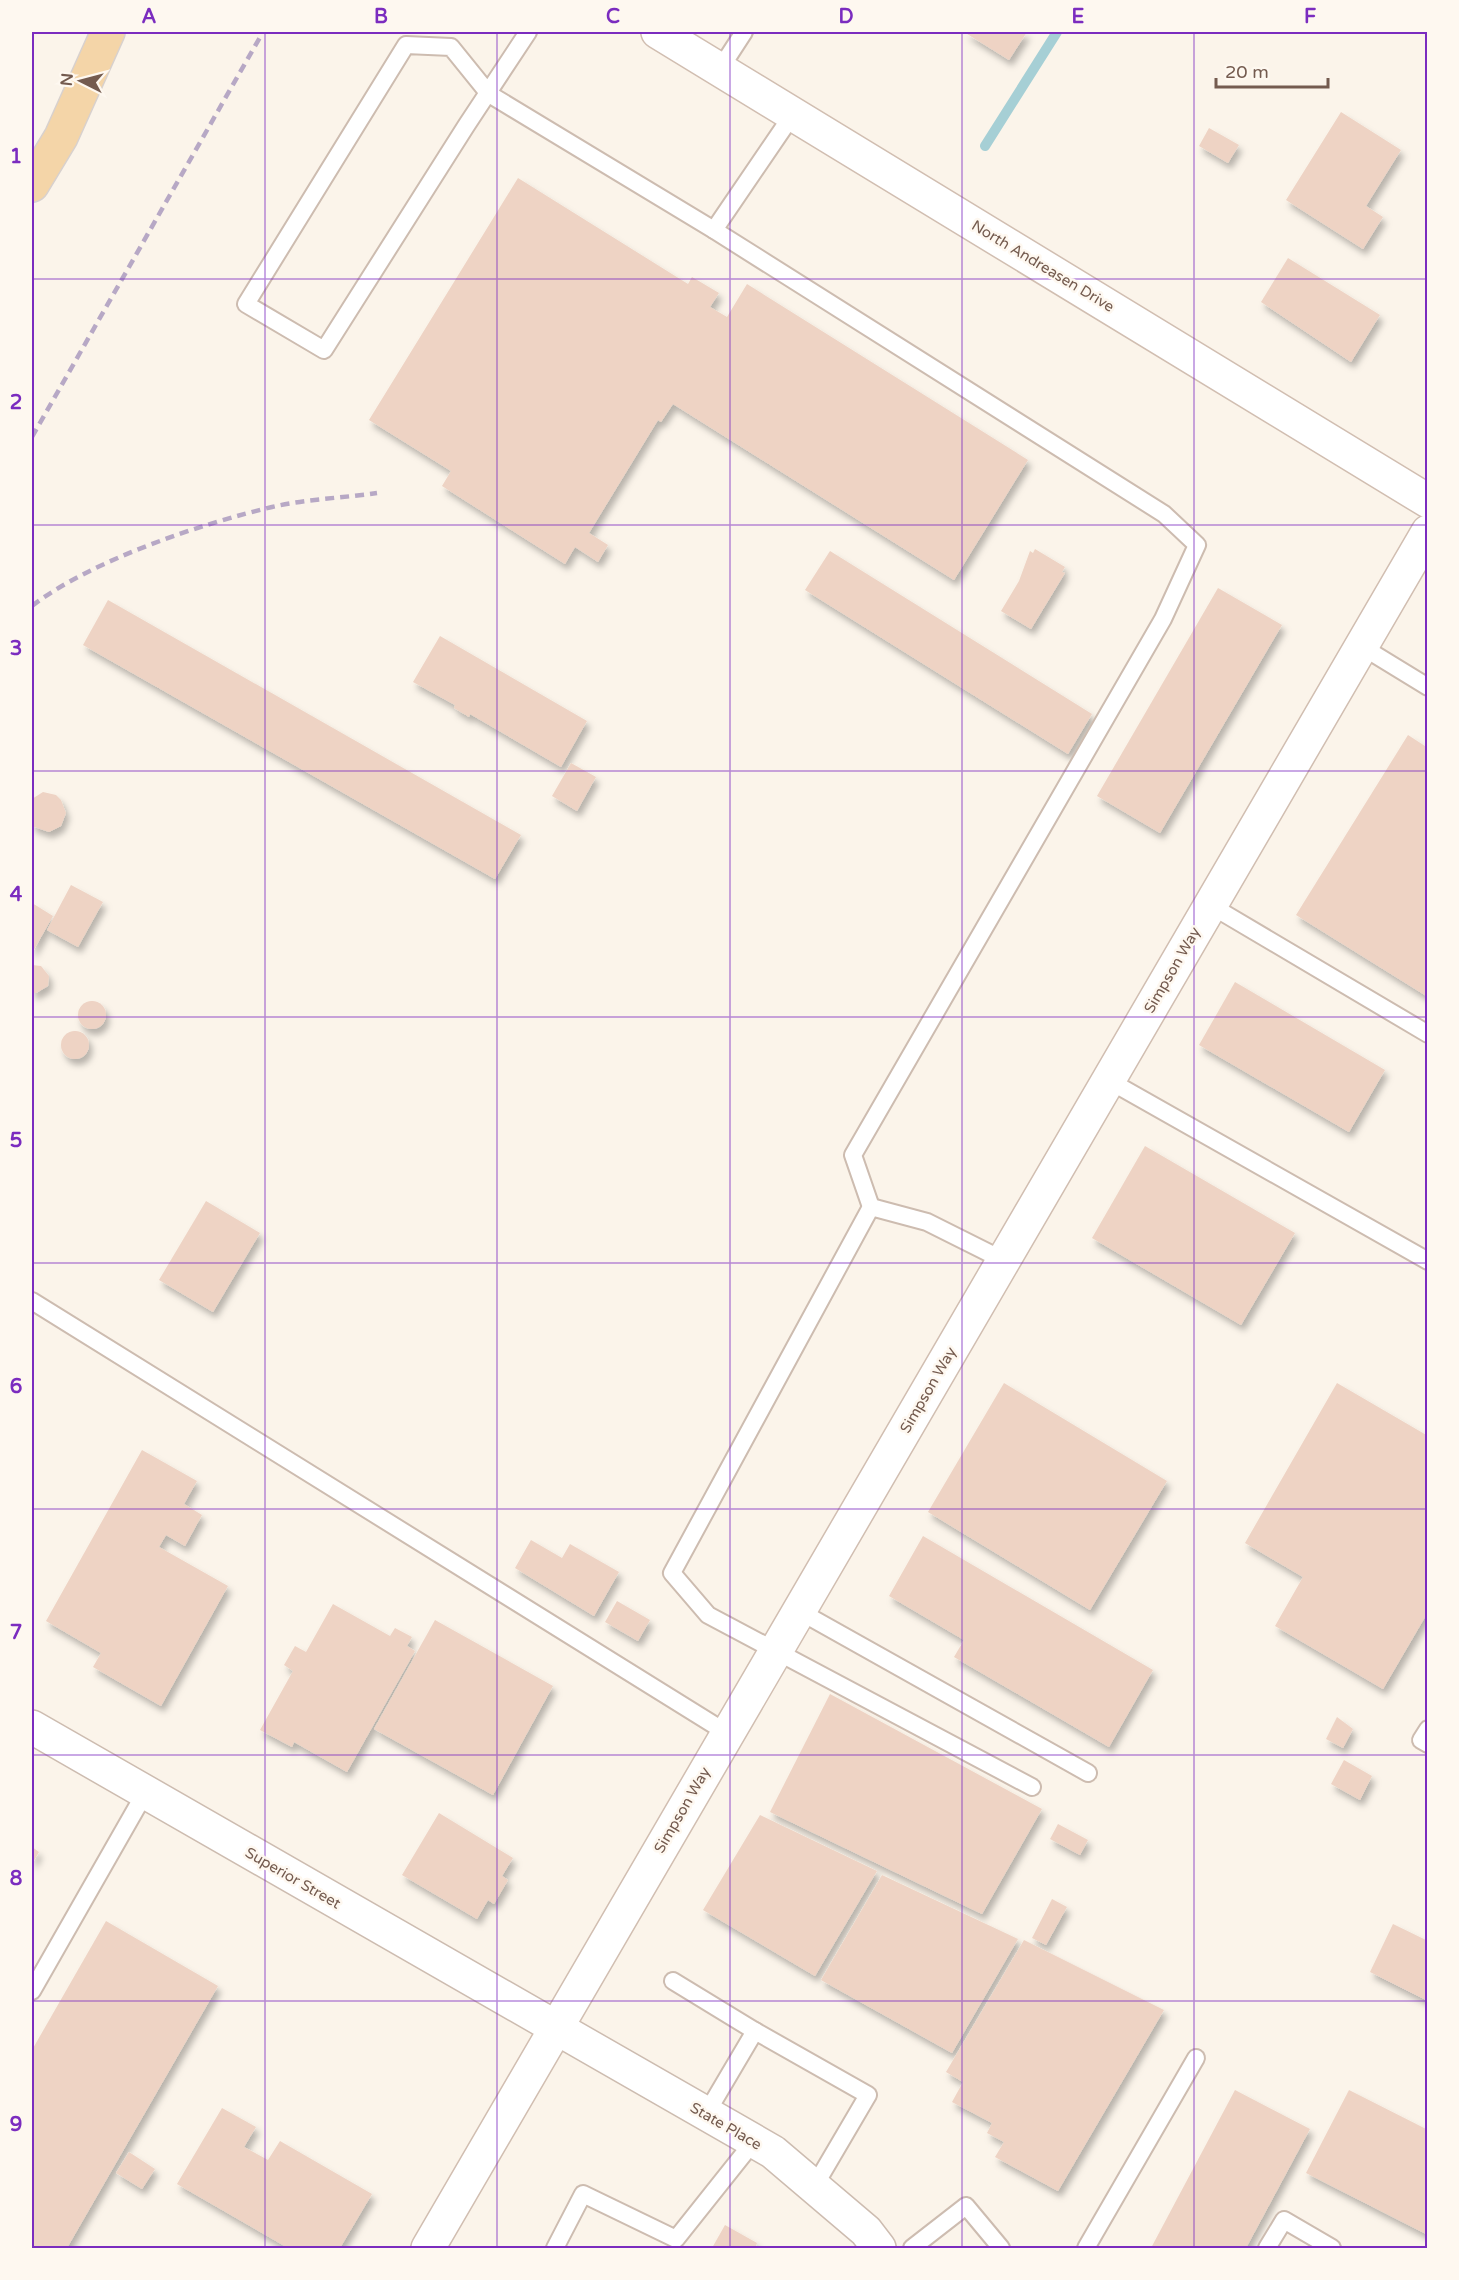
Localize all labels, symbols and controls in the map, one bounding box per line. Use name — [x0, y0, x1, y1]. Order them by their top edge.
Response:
text: A — [142, 5, 157, 29]
text: B — [374, 5, 388, 29]
text: C — [606, 5, 620, 29]
text: D — [838, 5, 854, 29]
text: E — [1072, 5, 1085, 29]
text: F — [1304, 5, 1316, 29]
north arrow — [51, 51, 111, 111]
scale bar — [1216, 51, 1328, 89]
text: 20 m — [1225, 61, 1269, 83]
text: N — [56, 72, 78, 87]
text: 1 — [10, 145, 22, 169]
street label: North Andreasen Drive — [968, 216, 1118, 316]
text: 2 — [10, 391, 22, 415]
text: 3 — [10, 637, 22, 661]
text: 4 — [10, 883, 23, 907]
street label: Simpson Way — [1140, 924, 1204, 1016]
text: 5 — [10, 1129, 22, 1153]
street label: Simpson Way — [896, 1344, 960, 1436]
text: 6 — [10, 1375, 22, 1399]
text: 7 — [10, 1621, 22, 1645]
street label: Simpson Way — [650, 1764, 714, 1856]
street label: Superior Street — [242, 1843, 344, 1913]
text: 8 — [10, 1867, 22, 1891]
street label: State Place — [687, 2098, 765, 2154]
text: 9 — [10, 2113, 22, 2137]

